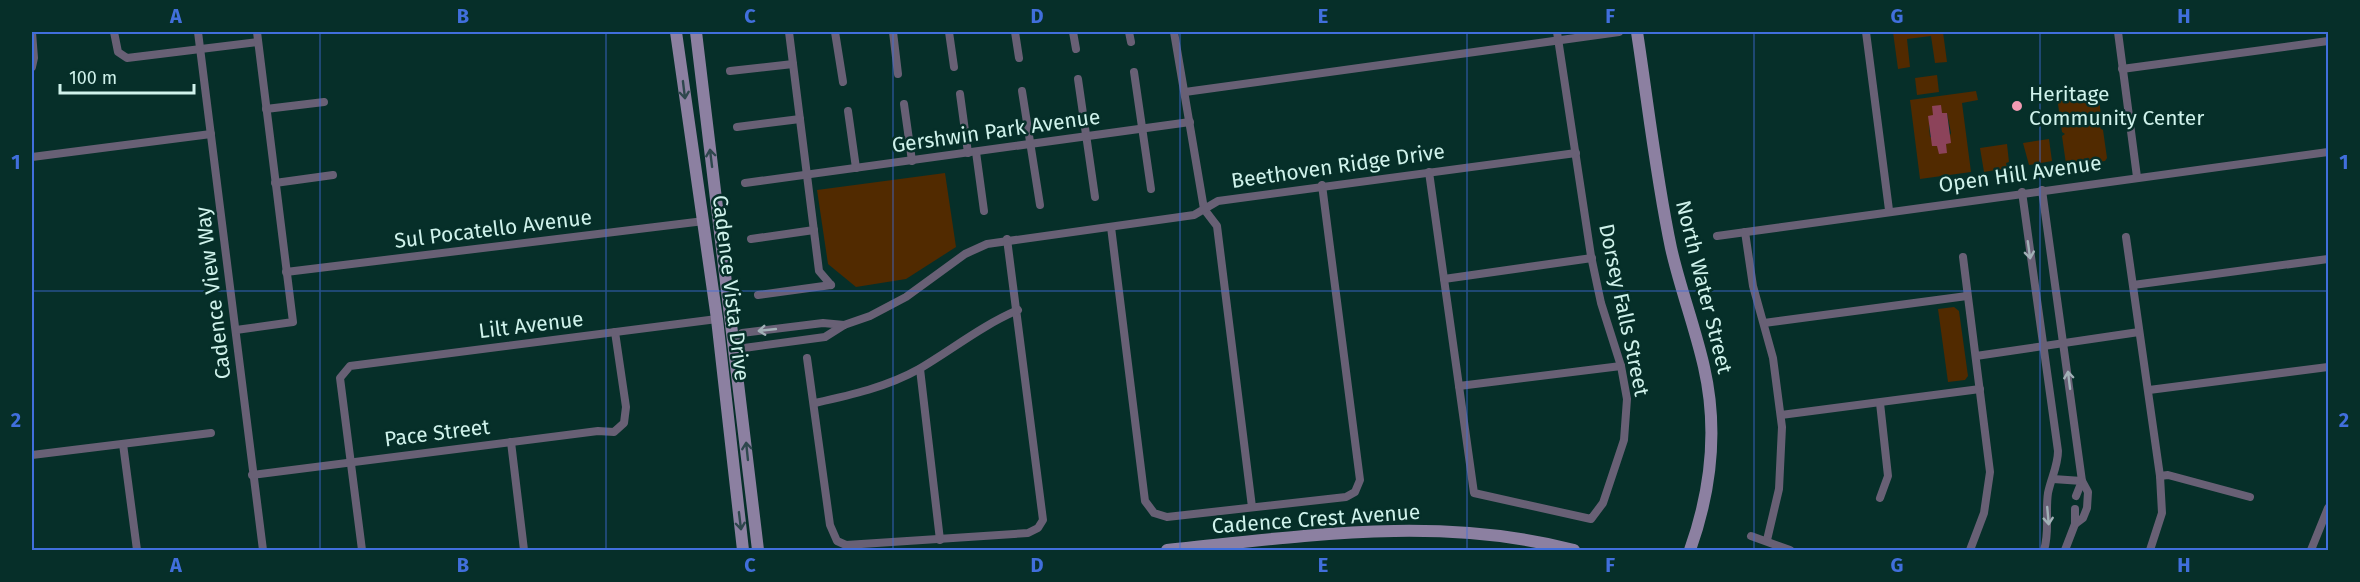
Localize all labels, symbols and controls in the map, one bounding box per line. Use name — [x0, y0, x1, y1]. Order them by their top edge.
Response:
text: A — [169, 4, 183, 28]
text: B — [457, 4, 469, 28]
text: C — [744, 4, 756, 28]
text: D — [1030, 4, 1044, 28]
text: E — [1318, 4, 1328, 28]
text: F — [1605, 4, 1615, 28]
text: G — [1891, 4, 1903, 28]
text: H — [2177, 4, 2191, 28]
scale bar — [60, 57, 194, 95]
text: 100 m — [69, 67, 117, 89]
one-way arrow — [679, 79, 690, 99]
place label: Heritage Community Center — [2029, 81, 2204, 131]
marker: Heritage Community Center — [2010, 99, 2024, 113]
street label: Gershwin Park Avenue — [890, 104, 1102, 158]
street label: Beethoven Ridge Drive — [1230, 138, 1446, 194]
one-way arrow — [706, 149, 717, 169]
text: 1 — [11, 150, 21, 174]
street label: Open Hill Avenue — [1937, 150, 2103, 198]
text: 1 — [2339, 150, 2349, 174]
street label: Cadence Vista Drive — [707, 194, 755, 382]
street label: North Water Street — [1670, 198, 1738, 377]
street label: Sul Pocatello Avenue — [393, 204, 593, 254]
street label: Cadence View Way — [189, 205, 236, 381]
street label: Dorsey Falls Street — [1593, 221, 1655, 399]
one-way arrow — [2024, 240, 2035, 260]
street label: Lilt Avenue — [477, 306, 585, 344]
one-way arrow — [757, 325, 777, 336]
one-way arrow — [2063, 371, 2074, 391]
text: 2 — [11, 408, 21, 432]
text: 2 — [2339, 408, 2349, 432]
street label: Pace Street — [383, 414, 492, 452]
one-way arrow — [741, 441, 752, 461]
street label: Cadence Crest Avenue — [1211, 499, 1421, 539]
one-way arrow — [2043, 505, 2054, 525]
one-way arrow — [734, 511, 745, 531]
text: A — [169, 553, 183, 577]
text: B — [457, 553, 469, 577]
text: C — [744, 553, 756, 577]
text: D — [1030, 553, 1044, 577]
text: E — [1318, 553, 1328, 577]
text: F — [1605, 553, 1615, 577]
text: G — [1891, 553, 1903, 577]
text: H — [2177, 553, 2191, 577]

